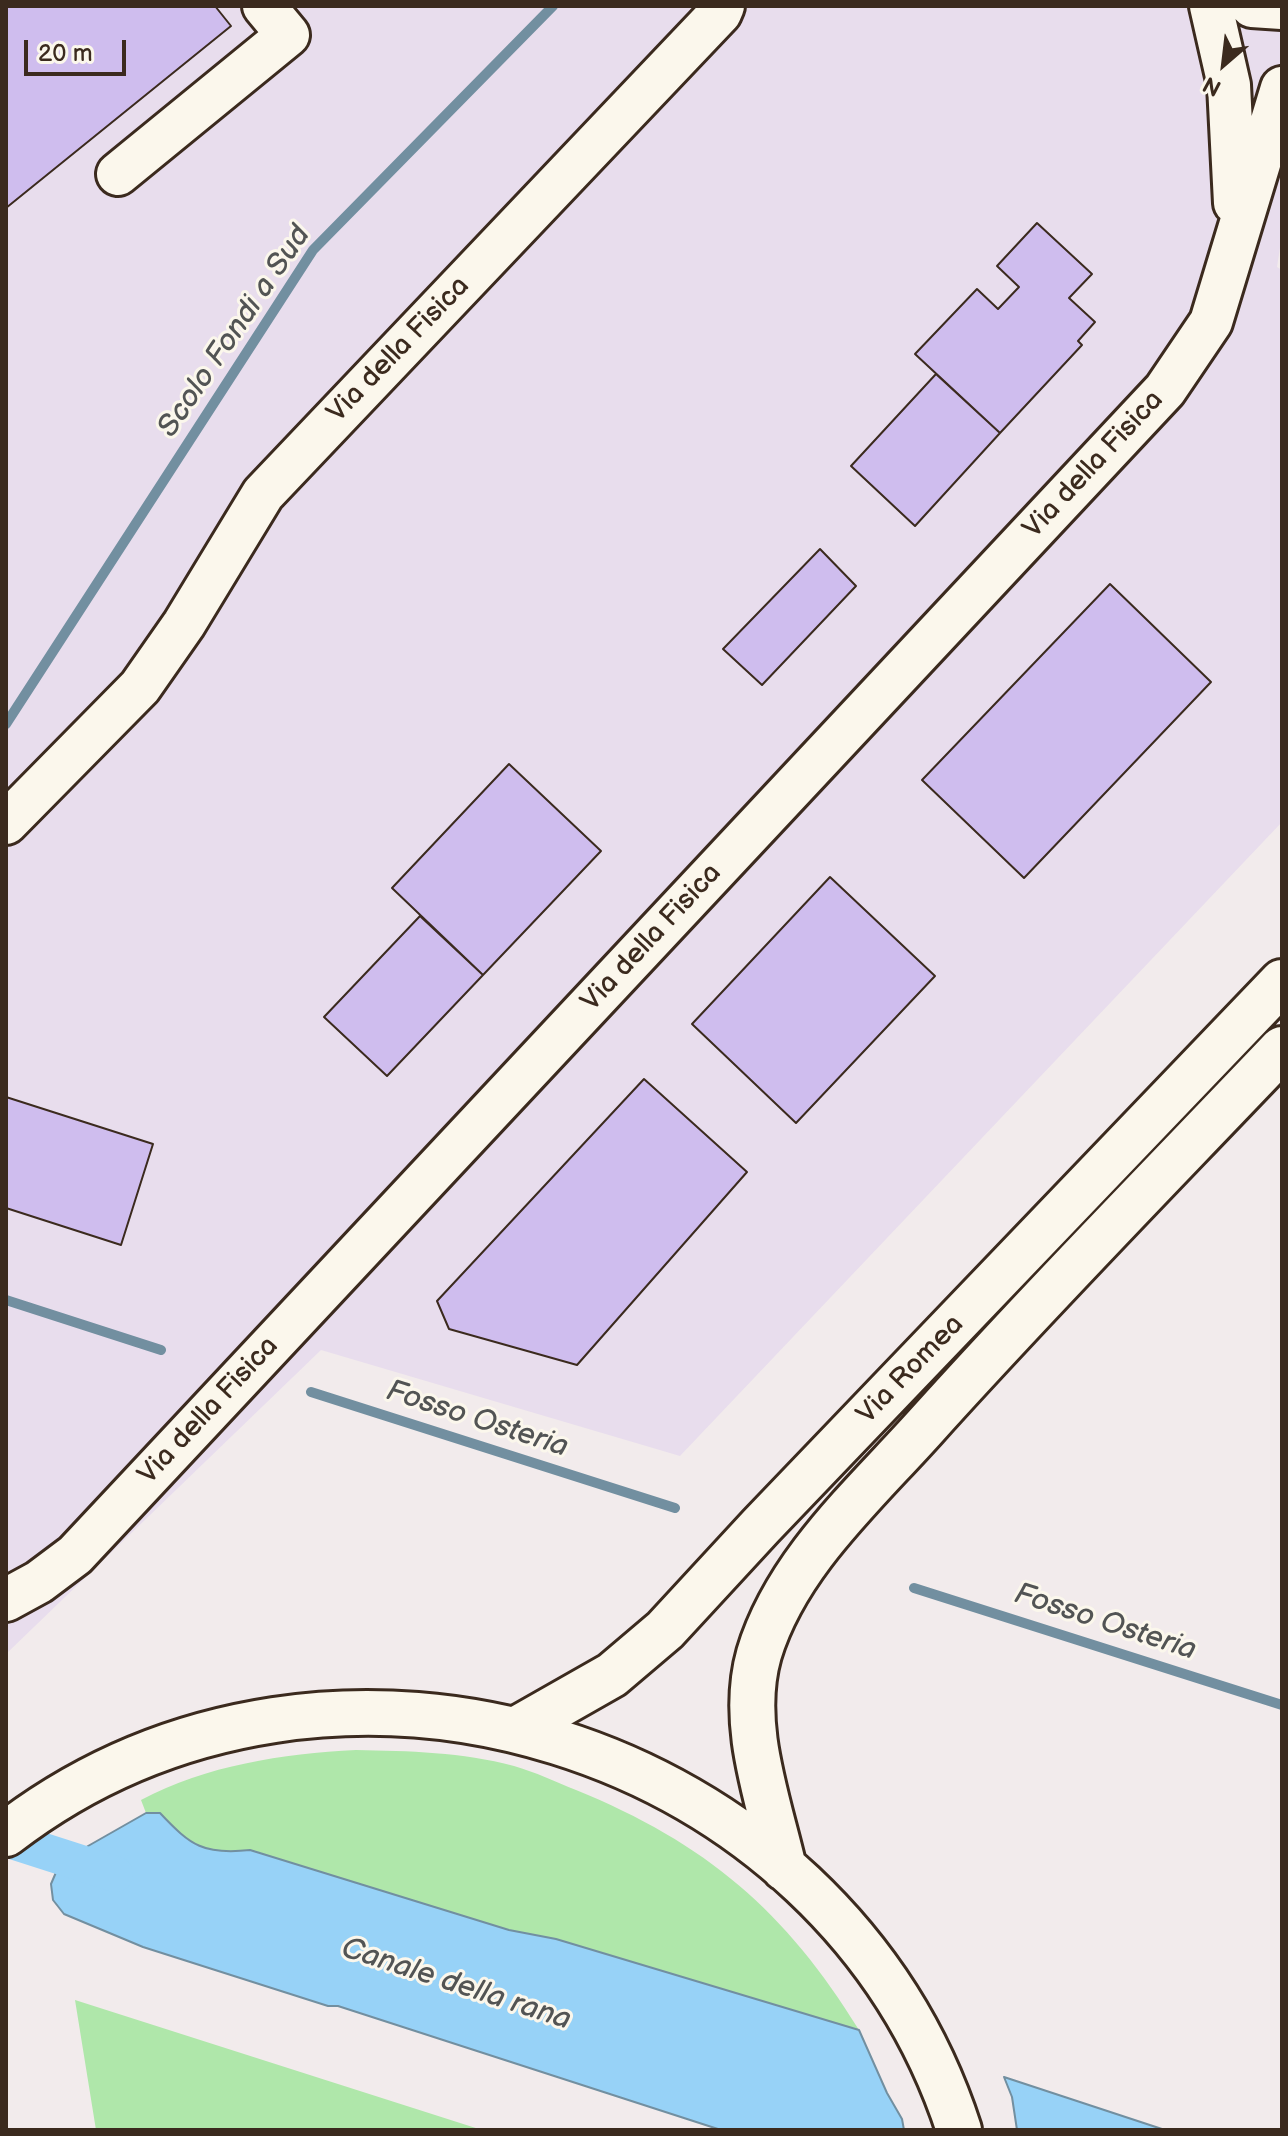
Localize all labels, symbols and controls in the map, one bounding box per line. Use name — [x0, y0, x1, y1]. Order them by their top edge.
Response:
scale bar — [28, 24, 130, 74]
north arrow — [1184, 24, 1264, 104]
text: 20 m — [38, 39, 93, 68]
text: N — [1199, 70, 1226, 101]
water label: Scolo Fondi a Sud — [151, 219, 319, 445]
street label: Via della Fisica — [321, 270, 477, 430]
street label: Via della Fisica — [1017, 384, 1171, 546]
street label: Via della Fisica — [575, 857, 729, 1019]
street label: Via Romea — [851, 1308, 971, 1432]
street label: Via della Fisica — [132, 1330, 286, 1492]
water label: Fosso Osteria — [381, 1374, 573, 1466]
water label: Fosso Osteria — [1009, 1577, 1201, 1669]
water label: Canale della rana — [337, 1931, 575, 2039]

